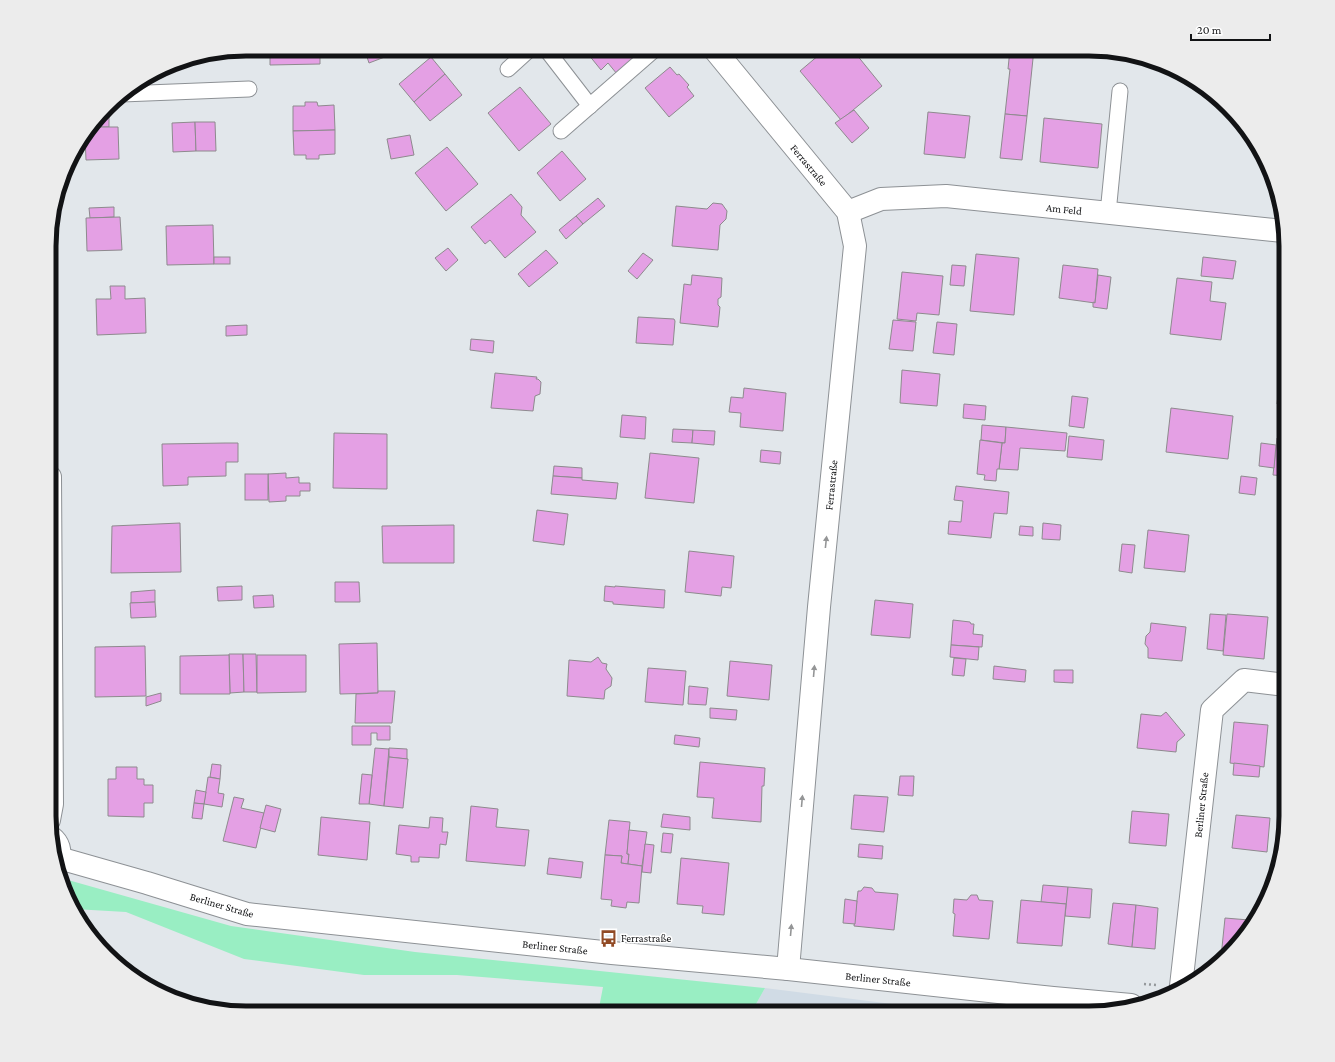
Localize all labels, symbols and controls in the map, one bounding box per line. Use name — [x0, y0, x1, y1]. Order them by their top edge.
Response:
scale bar — [1191, 16, 1270, 42]
text: 20 m — [1197, 23, 1222, 37]
street label: Ferrastraße — [788, 142, 830, 188]
street label: Am Feld — [1046, 201, 1083, 217]
street label: Ferrastraße — [822, 459, 840, 511]
one-way arrow — [822, 536, 829, 548]
one-way arrow — [810, 665, 817, 677]
street label: Berliner Straße — [1192, 772, 1210, 838]
one-way arrow — [799, 795, 806, 807]
street label: Berliner Straße — [189, 890, 255, 920]
one-way arrow — [788, 924, 794, 936]
bus stop icon: Ferrastraße — [598, 928, 618, 948]
place label: Ferrastraße — [621, 932, 672, 944]
street label: Berliner Straße — [522, 938, 588, 956]
street label: Berliner Straße — [845, 970, 911, 988]

